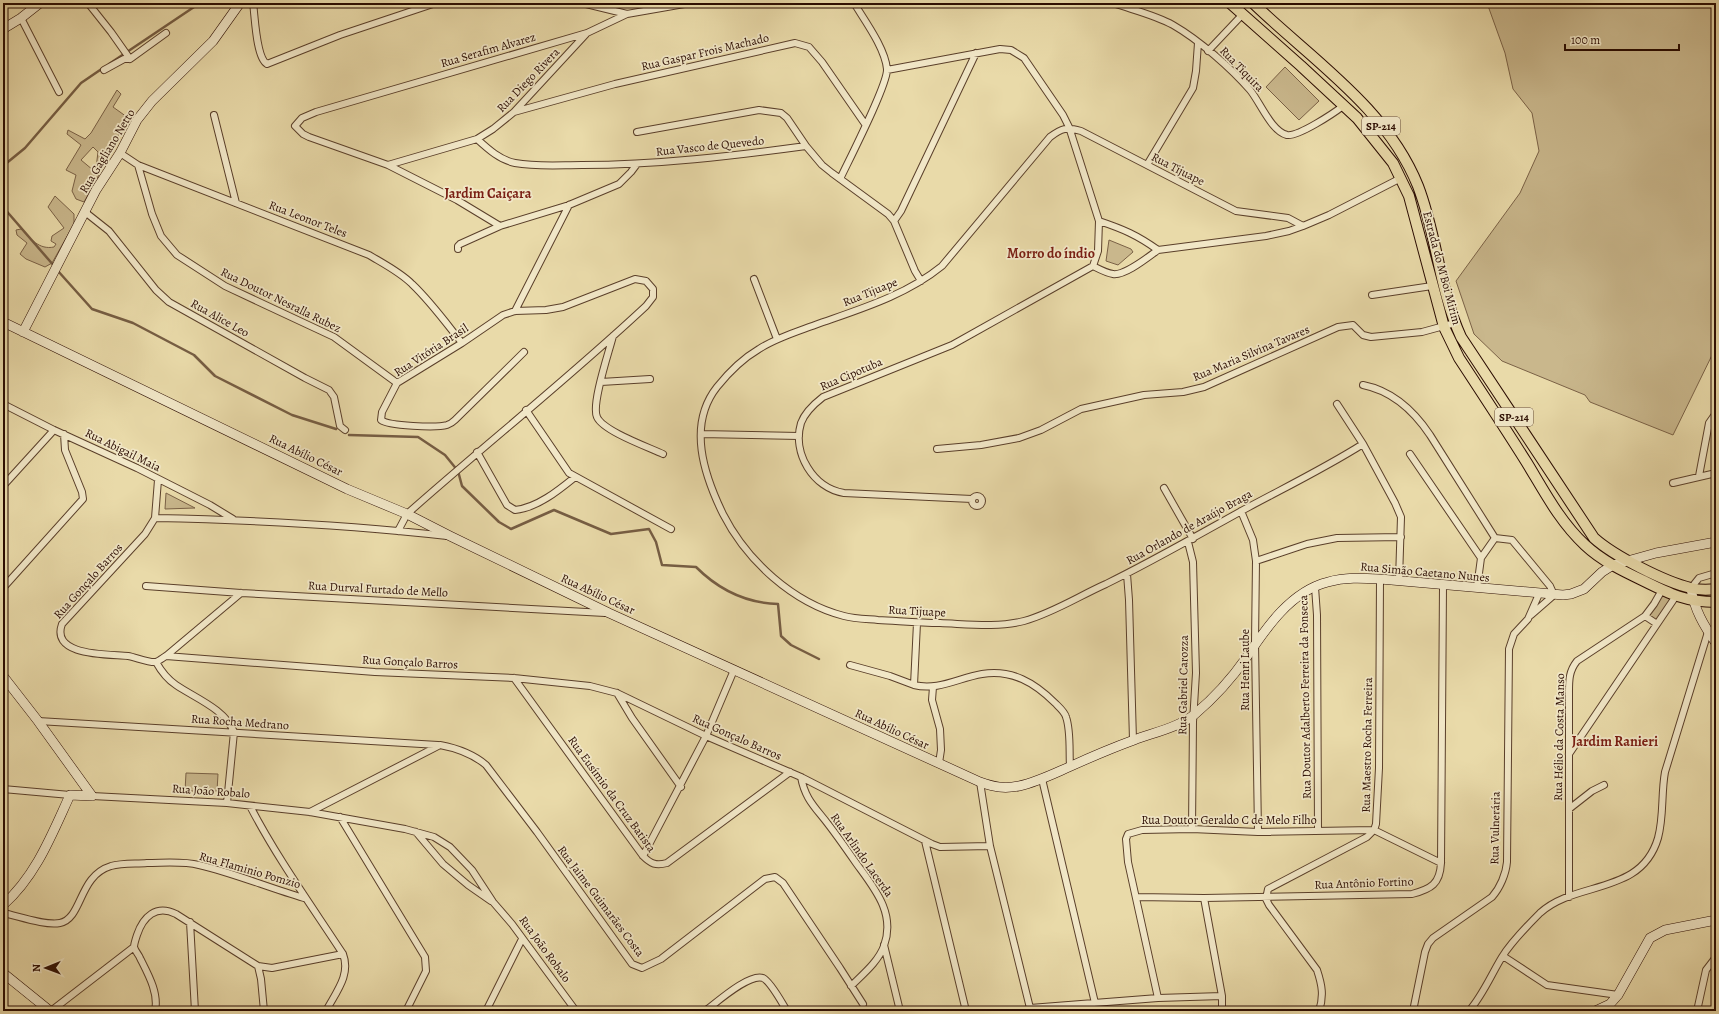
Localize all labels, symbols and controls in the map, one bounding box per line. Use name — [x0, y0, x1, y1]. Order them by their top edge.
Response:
scale bar — [1565, 26, 1679, 52]
street label: Rua Serafim Alvarez — [439, 29, 537, 71]
street label: Rua Gaspar Frois Machado — [640, 29, 771, 74]
text: 100 m — [1571, 32, 1600, 48]
street label: Rua Tiquira — [1216, 43, 1268, 95]
street label: Rua Diego Rivera — [493, 44, 563, 116]
street label: Rua Gagliano Netto — [76, 106, 138, 196]
road number: SP-214 — [1362, 117, 1400, 135]
street label: Rua Vasco de Quevedo — [655, 132, 765, 160]
street label: Rua Tijuape — [1149, 149, 1207, 189]
district label: Jardim Caiçara — [444, 184, 532, 203]
street label: Rua Leonor Teles — [267, 197, 350, 241]
street label: Estrada do M'Boi Mirim — [1419, 209, 1465, 327]
district label: Morro do índio — [1007, 244, 1095, 263]
street label: Rua Doutor Nesralla Rubez — [218, 264, 344, 336]
street label: Rua Tijuape — [840, 274, 900, 310]
street label: Rua Alice Leo — [188, 295, 252, 341]
street label: Rua Vitória Brasil — [391, 320, 471, 380]
street label: Rua Maria Silvina Tavares — [1190, 321, 1312, 385]
street label: Rua Cipotuba — [817, 353, 885, 394]
road number: SP-214 — [1495, 408, 1533, 426]
street label: Rua Abigail Maia — [82, 425, 164, 475]
street label: Rua Abílio César — [267, 430, 346, 480]
street label: Rua Orlando de Araújo Braga — [1123, 485, 1255, 568]
street label: Rua Gonçalo Barros — [50, 540, 126, 622]
street label: Rua Simão Caetano Nunes — [1360, 558, 1491, 586]
street label: Rua Abílio César — [558, 570, 638, 618]
street label: Rua Durval Furtado de Mello — [308, 577, 448, 601]
street label: Rua Doutor Adalberto Ferreira da Fonseca — [1295, 594, 1315, 799]
street label: Rua Tijuape — [888, 601, 946, 621]
street label: Rua Henri Laube — [1237, 629, 1253, 711]
street label: Rua Gabriel Carozza — [1174, 635, 1192, 735]
street label: Rua Gonçalo Barros — [362, 651, 459, 673]
street label: Rua Hélio da Costa Manso — [1550, 673, 1568, 801]
street label: Rua Maestro Rocha Ferreira — [1358, 677, 1376, 813]
street label: Rua Abílio César — [852, 705, 932, 753]
street label: Rua Gonçalo Barros — [690, 710, 784, 764]
street label: Rua Rocha Medrano — [190, 711, 290, 733]
district label: Jardim Ranieri — [1572, 732, 1658, 751]
street label: Rua Eusímio da Cruz Batista — [564, 733, 660, 856]
street label: Rua João Robalo — [171, 780, 251, 802]
street label: Rua Vulnerária — [1486, 791, 1504, 865]
street label: Rua Arlindo Lacerda — [827, 810, 897, 900]
street label: Rua Doutor Geraldo C de Melo Filho — [1141, 812, 1317, 828]
street label: Rua Jaime Guimarães Costa — [554, 842, 648, 960]
street label: Rua Flaminio Pomzio — [197, 848, 303, 892]
street label: Rua Antônio Fortino — [1314, 873, 1414, 893]
street label: Rua João Robalo — [516, 913, 575, 985]
north arrow — [26, 948, 66, 988]
text: N — [29, 964, 44, 972]

